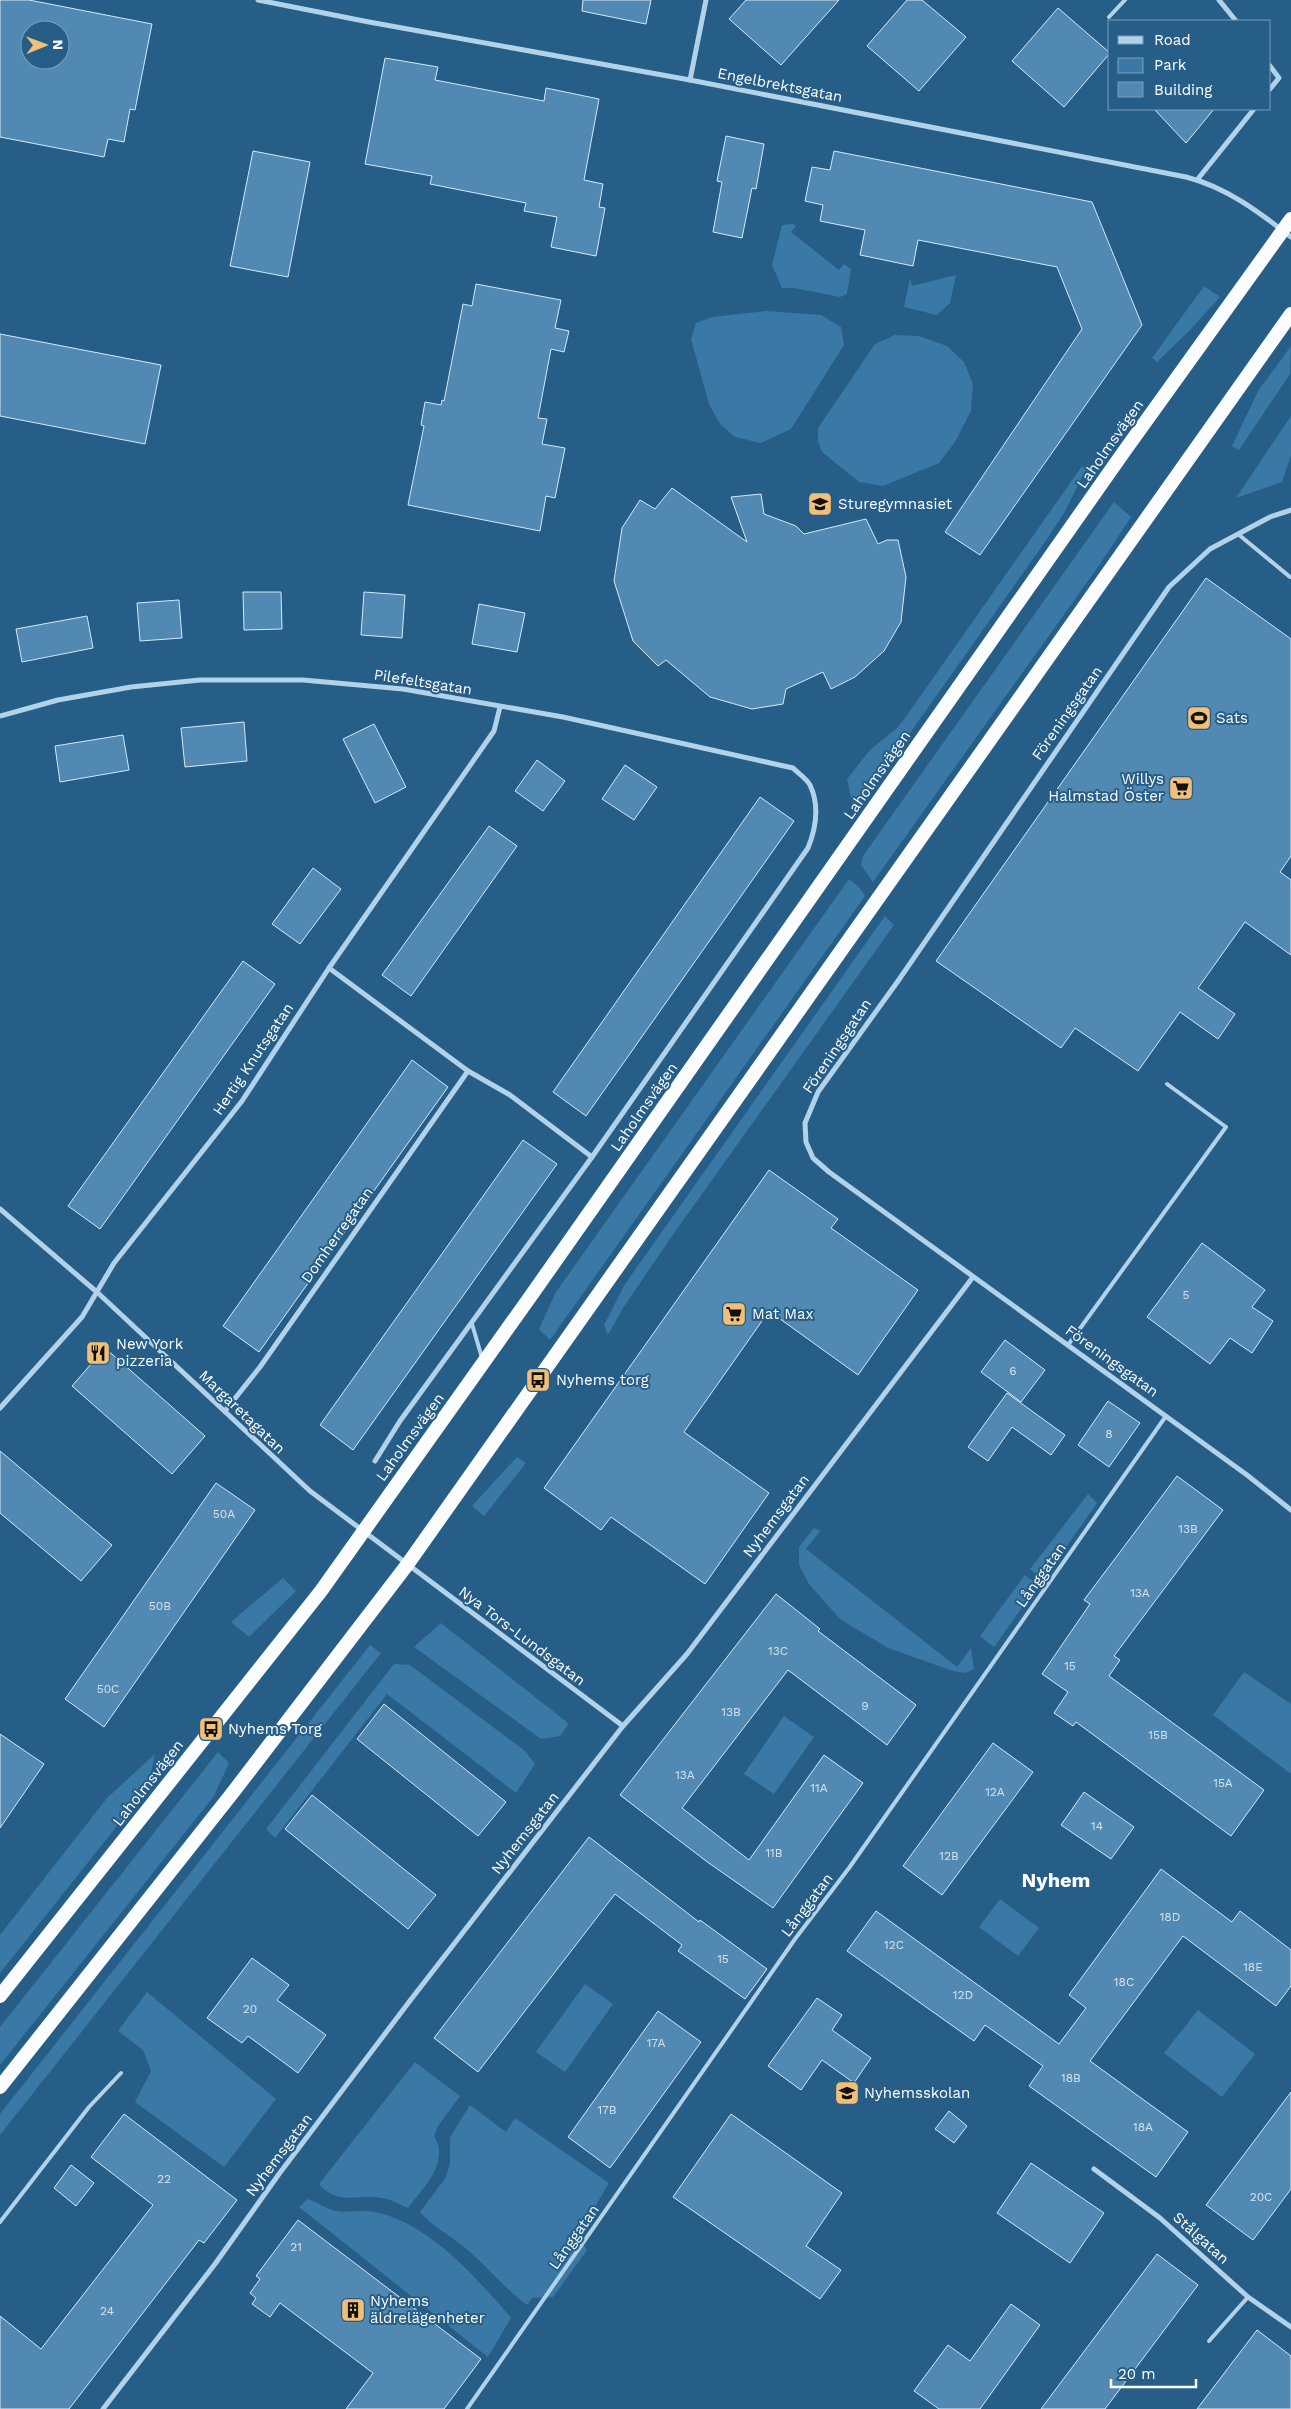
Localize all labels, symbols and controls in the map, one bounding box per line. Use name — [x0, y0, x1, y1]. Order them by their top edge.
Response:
north arrow — [20, 20, 70, 70]
legend — [1108, 20, 1271, 110]
text: Road — [1154, 31, 1191, 49]
text: N — [50, 39, 66, 50]
text: Park — [1154, 56, 1187, 74]
street label: Engelbrektsgatan — [716, 64, 844, 106]
text: Building — [1154, 81, 1212, 99]
street label: Laholmsvägen — [1073, 396, 1147, 492]
school or university icon: Sturegymnasiet — [807, 491, 833, 517]
place label: Sturegymnasiet — [838, 495, 953, 513]
street label: Föreningsgatan — [1028, 663, 1106, 763]
street label: Pilefeltsgatan — [373, 665, 473, 699]
sports icon: Sats — [1186, 705, 1212, 731]
place label: Sats — [1216, 709, 1248, 727]
street label: Laholmsvägen — [840, 727, 914, 823]
place label: Willys Halmstad Öster — [1048, 770, 1164, 805]
supermarket icon: Willys Halmstad Öster — [1168, 775, 1194, 801]
street label: Föreningsgatan — [799, 995, 875, 1097]
street label: Hertig Knutsgatan — [209, 1000, 297, 1118]
street label: Laholmsvägen — [607, 1059, 681, 1155]
street label: Domherregatan — [297, 1184, 377, 1286]
house number: 5 — [1183, 1288, 1190, 1302]
supermarket icon: Mat Max — [721, 1301, 747, 1327]
place label: Mat Max — [752, 1305, 814, 1323]
street label: Föreningsgatan — [1062, 1321, 1162, 1401]
place label: New York pizzeria — [116, 1335, 184, 1370]
restaurant icon: New York pizzeria — [85, 1340, 111, 1366]
house number: 6 — [1009, 1364, 1017, 1378]
street label: Margaretagatan — [195, 1366, 289, 1458]
bus stop icon: Nyhems torg — [525, 1367, 551, 1393]
place label: Nyhems torg — [556, 1371, 649, 1389]
street label: Laholmsvägen — [372, 1389, 448, 1485]
house number: 8 — [1105, 1427, 1113, 1441]
street label: Nyhemsgatan — [739, 1471, 813, 1561]
house number: 50A — [213, 1507, 235, 1521]
house number: 13B — [1178, 1522, 1198, 1536]
street label: Långgatan — [1012, 1539, 1070, 1611]
street label: Nya Tors-Lundsgatan — [455, 1582, 589, 1690]
house number: 13A — [1130, 1586, 1150, 1600]
house number: 50B — [149, 1599, 171, 1613]
house number: 13C — [768, 1644, 788, 1658]
house number: 15 — [1064, 1659, 1076, 1673]
house number: 50C — [97, 1682, 119, 1696]
house number: 9 — [861, 1699, 869, 1713]
house number: 13B — [721, 1705, 741, 1719]
bus stop icon: Nyhems Torg — [198, 1716, 224, 1742]
place label: Nyhems Torg — [228, 1720, 322, 1738]
house number: 15B — [1148, 1728, 1168, 1742]
street label: Laholmsvägen — [109, 1736, 187, 1830]
house number: 13A — [675, 1768, 695, 1782]
house number: 15A — [1213, 1776, 1233, 1790]
house number: 11A — [810, 1781, 828, 1795]
house number: 12A — [985, 1785, 1005, 1799]
street label: Nyhemsgatan — [487, 1788, 563, 1878]
house number: 14 — [1091, 1819, 1103, 1833]
house number: 11B — [765, 1846, 783, 1860]
house number: 12B — [939, 1849, 959, 1863]
district label: Nyhem — [1022, 1868, 1090, 1892]
street label: Långgatan — [777, 1870, 837, 1940]
house number: 18D — [1160, 1910, 1180, 1924]
house number: 12C — [884, 1938, 904, 1952]
house number: 15 — [717, 1952, 729, 1966]
house number: 18E — [1243, 1960, 1263, 1974]
house number: 18C — [1114, 1975, 1134, 1989]
house number: 12D — [953, 1988, 973, 2002]
house number: 20 — [243, 2002, 257, 2016]
house number: 17A — [647, 2036, 665, 2050]
house number: 18B — [1061, 2071, 1081, 2085]
school or university icon: Nyhemsskolan — [834, 2080, 860, 2106]
place label: Nyhemsskolan — [864, 2084, 970, 2102]
house number: 17B — [597, 2103, 617, 2117]
street label: Nyhemsgatan — [242, 2110, 316, 2200]
house number: 18A — [1133, 2120, 1153, 2134]
house number: 22 — [157, 2172, 171, 2186]
house number: 20C — [1250, 2190, 1272, 2204]
street label: Långgatan — [545, 2201, 603, 2273]
street label: Stålgatan — [1169, 2208, 1233, 2268]
house number: 21 — [290, 2240, 302, 2254]
place label: Nyhems äldrelägenheter — [370, 2292, 485, 2327]
building icon: Nyhems äldrelägenheter — [340, 2297, 366, 2323]
house number: 24 — [100, 2304, 114, 2318]
scale bar — [1111, 2356, 1196, 2388]
text: 20 m — [1118, 2365, 1156, 2383]

